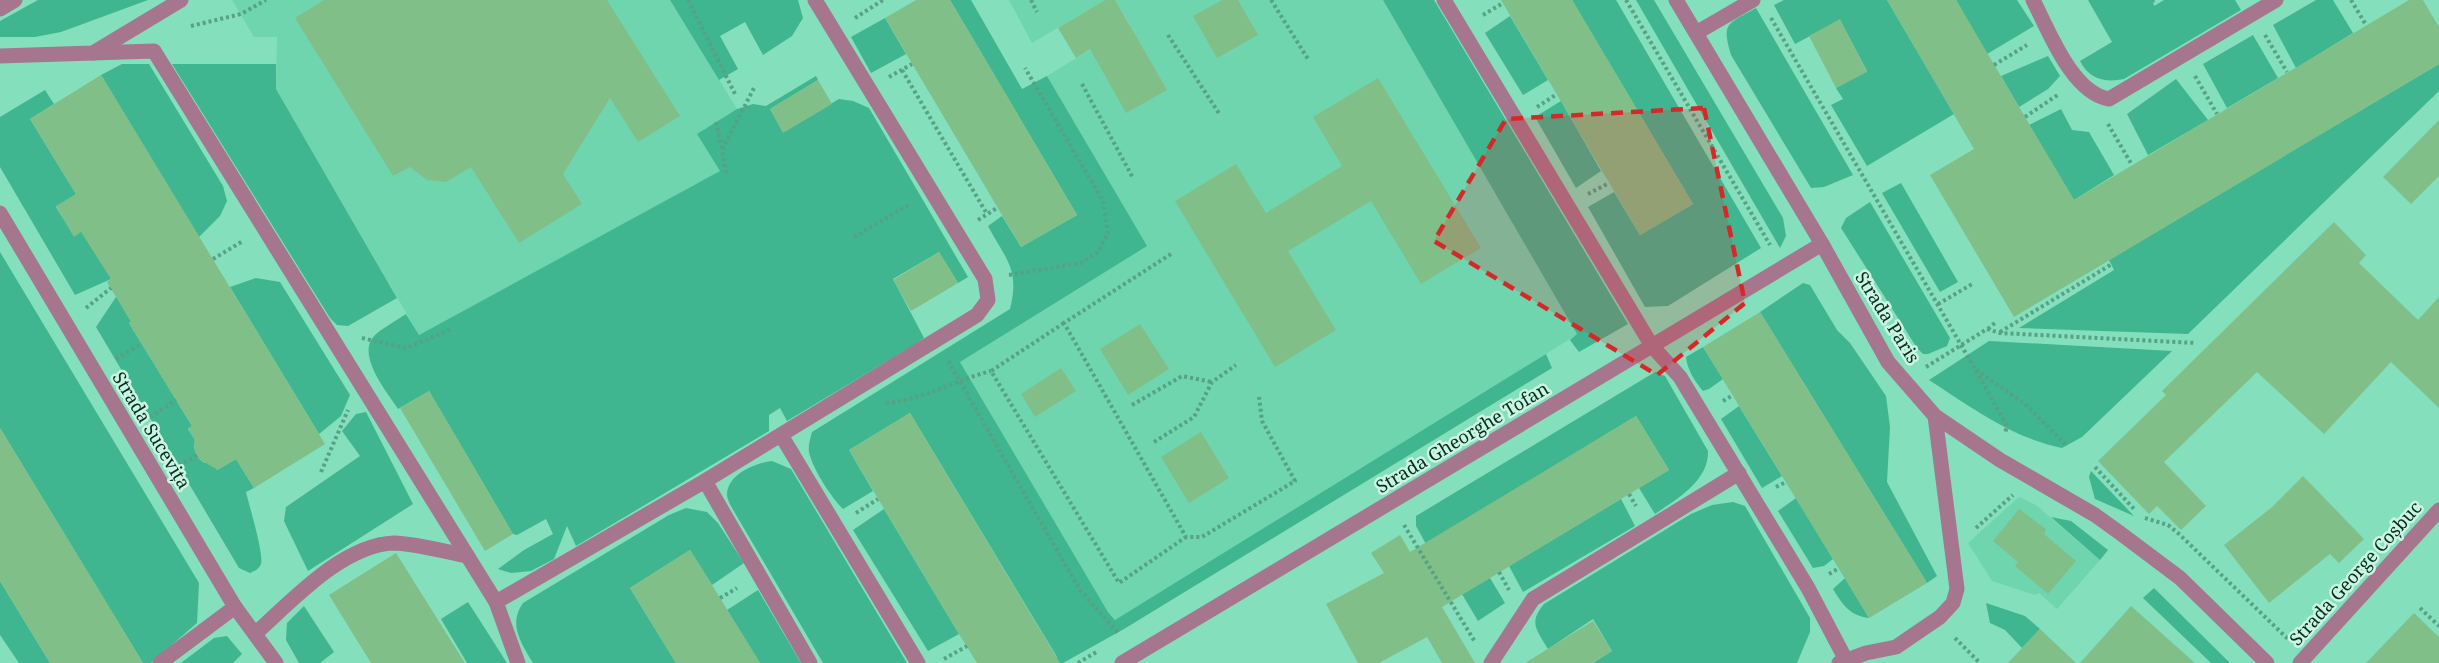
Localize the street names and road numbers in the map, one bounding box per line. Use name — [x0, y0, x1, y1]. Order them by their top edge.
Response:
street label: Strada Paris — [1850, 267, 1926, 367]
street label: Strada Sucevița — [108, 367, 196, 493]
street label: Strada Gheorghe Tofan — [1371, 376, 1553, 498]
street label: Strada George Coșbuc — [2284, 496, 2426, 650]

